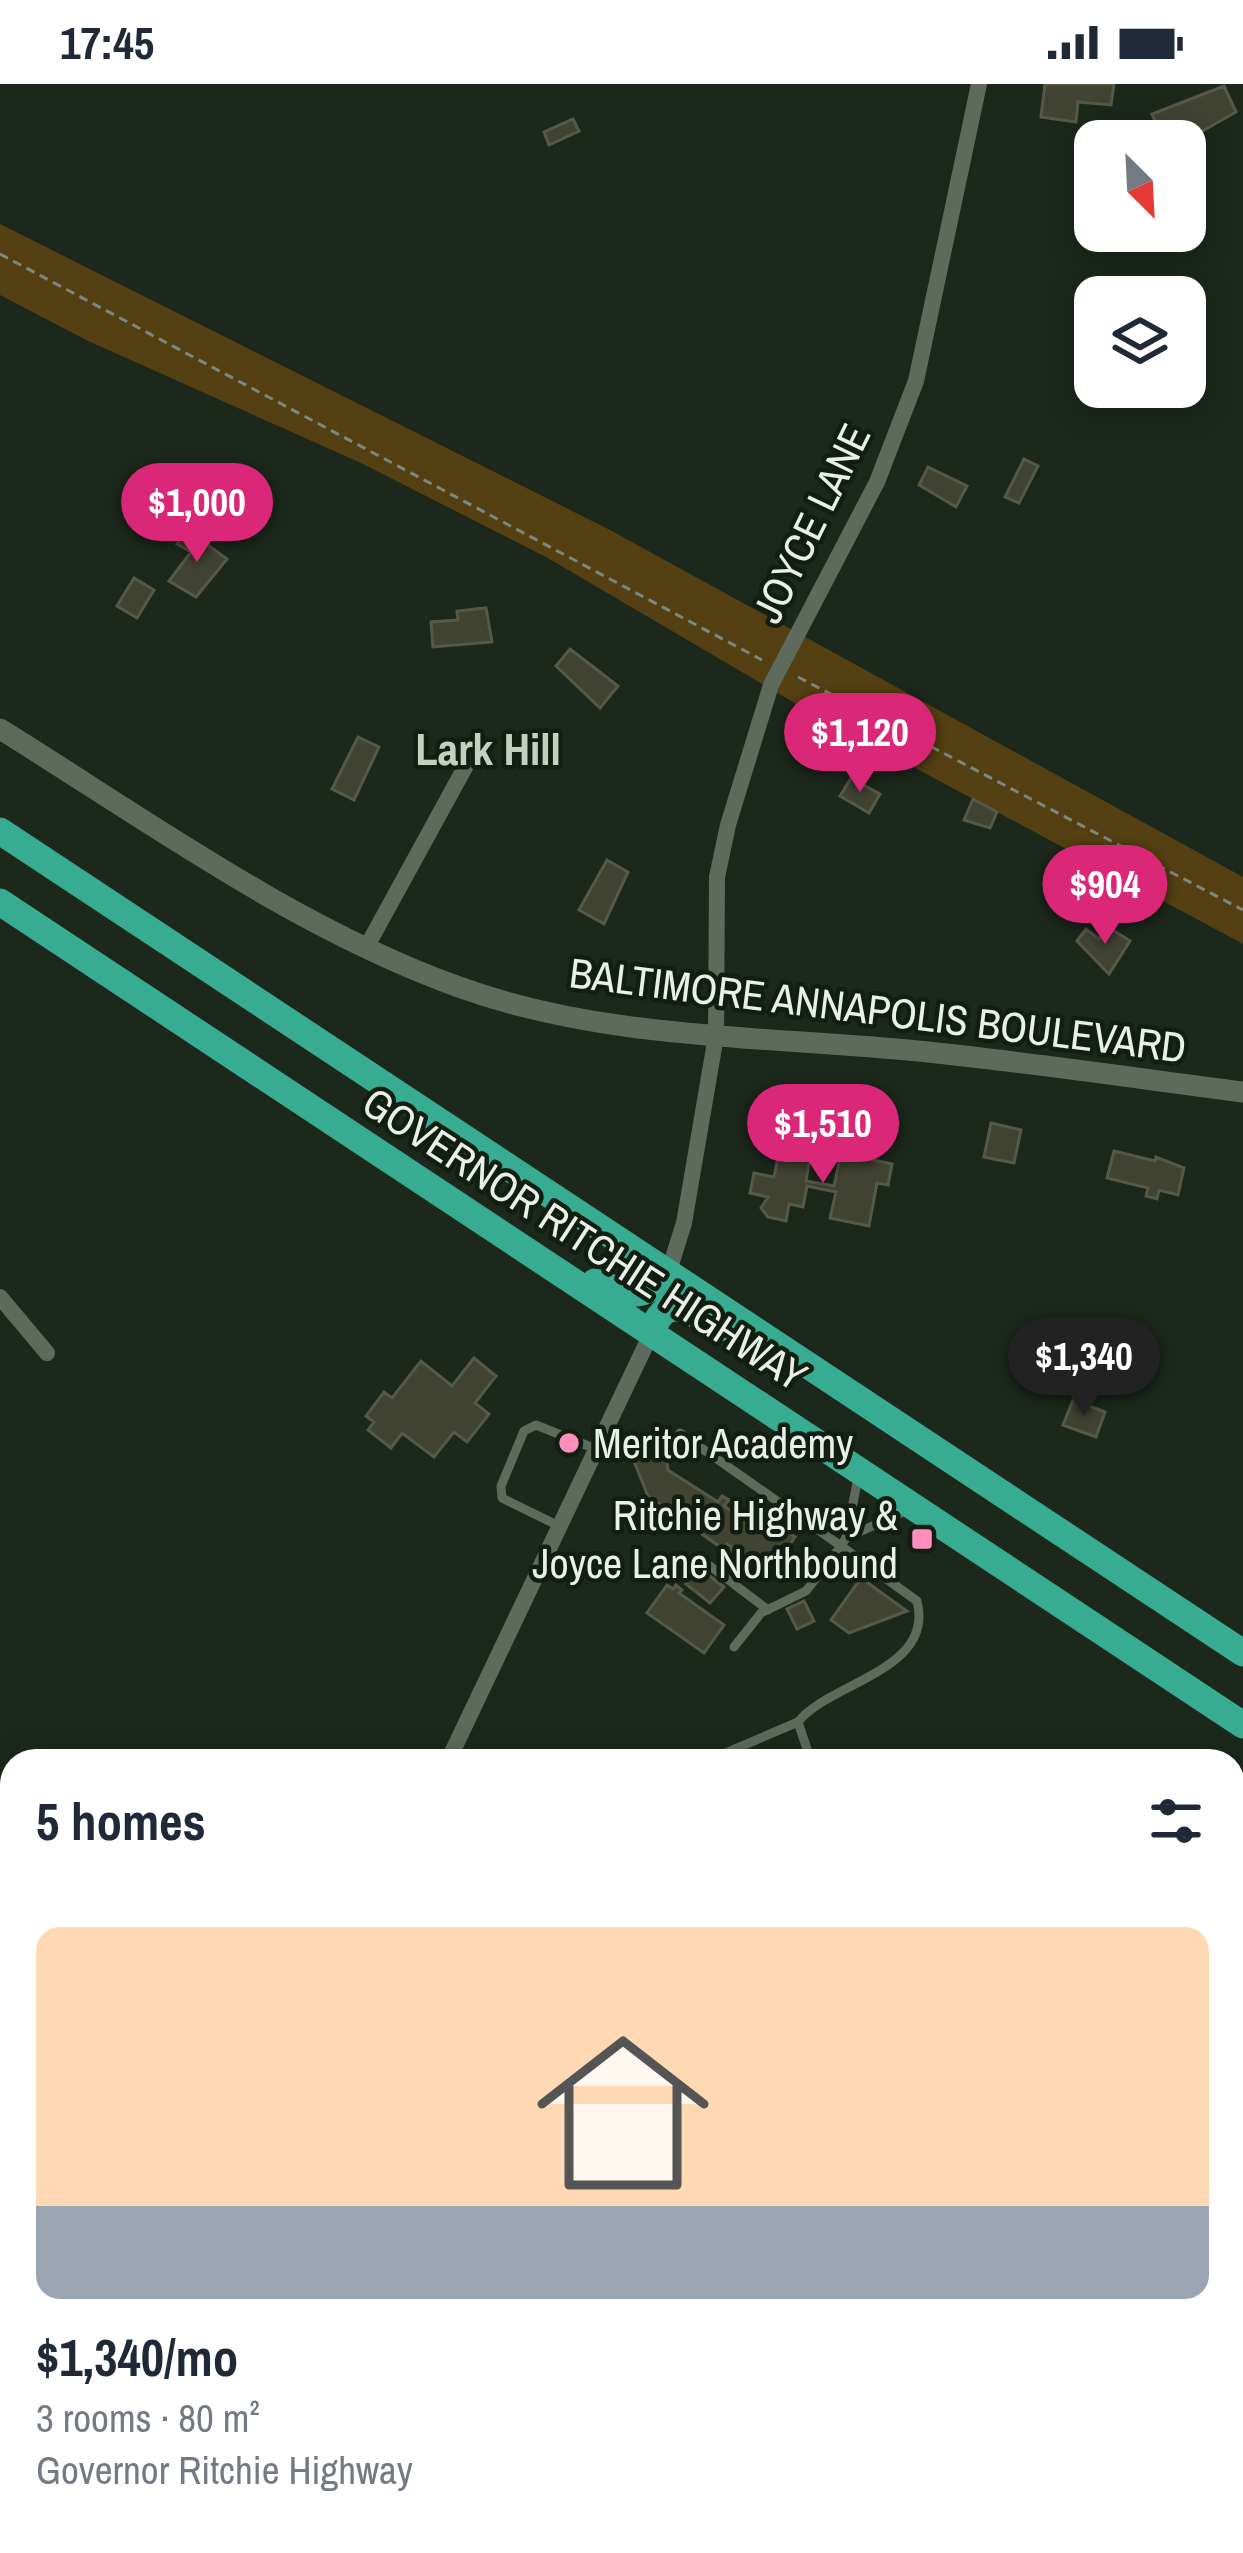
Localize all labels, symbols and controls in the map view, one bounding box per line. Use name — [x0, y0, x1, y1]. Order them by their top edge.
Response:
text: 17:45 — [60, 12, 154, 73]
north arrow — [1074, 120, 1206, 252]
map controls — [1074, 120, 1206, 408]
button: layers — [1074, 276, 1206, 408]
street label: JOYCE LANE — [739, 414, 883, 632]
pin: $1,000 — [99, 463, 295, 565]
text: $1,000 — [148, 476, 246, 528]
pin: $1,120 — [762, 693, 958, 795]
text: $1,120 — [811, 706, 909, 758]
district label: Lark Hill — [415, 718, 561, 779]
pin: $904 — [1034, 845, 1176, 947]
text: $904 — [1069, 858, 1141, 910]
street label: BALTIMORE ANNAPOLIS BOULEVARD — [566, 944, 1190, 1076]
street label: GOVERNOR RITCHIE HIGHWAY — [352, 1074, 818, 1404]
pin: $1,510 — [725, 1084, 921, 1186]
text: $1,510 — [774, 1097, 872, 1149]
pin: $1,340 — [986, 1317, 1182, 1419]
text: $1,340 — [1035, 1330, 1133, 1382]
place label: Meritor Academy — [593, 1415, 853, 1471]
marker: Meritor Academy — [556, 1430, 582, 1456]
place label: Ritchie Highway & Joyce Lane Northbound — [532, 1487, 898, 1591]
marker: Ritchie Highway & Joyce Lane Northbound — [909, 1526, 935, 1552]
text: 5 homes — [36, 1787, 206, 1856]
icon: filters — [1143, 1788, 1209, 1854]
icon: home — [515, 2005, 731, 2221]
text: $1,340/mo — [36, 2323, 238, 2392]
text: 3 rooms · 80 m² — [36, 2392, 260, 2444]
text: Governor Ritchie Highway — [36, 2444, 413, 2496]

